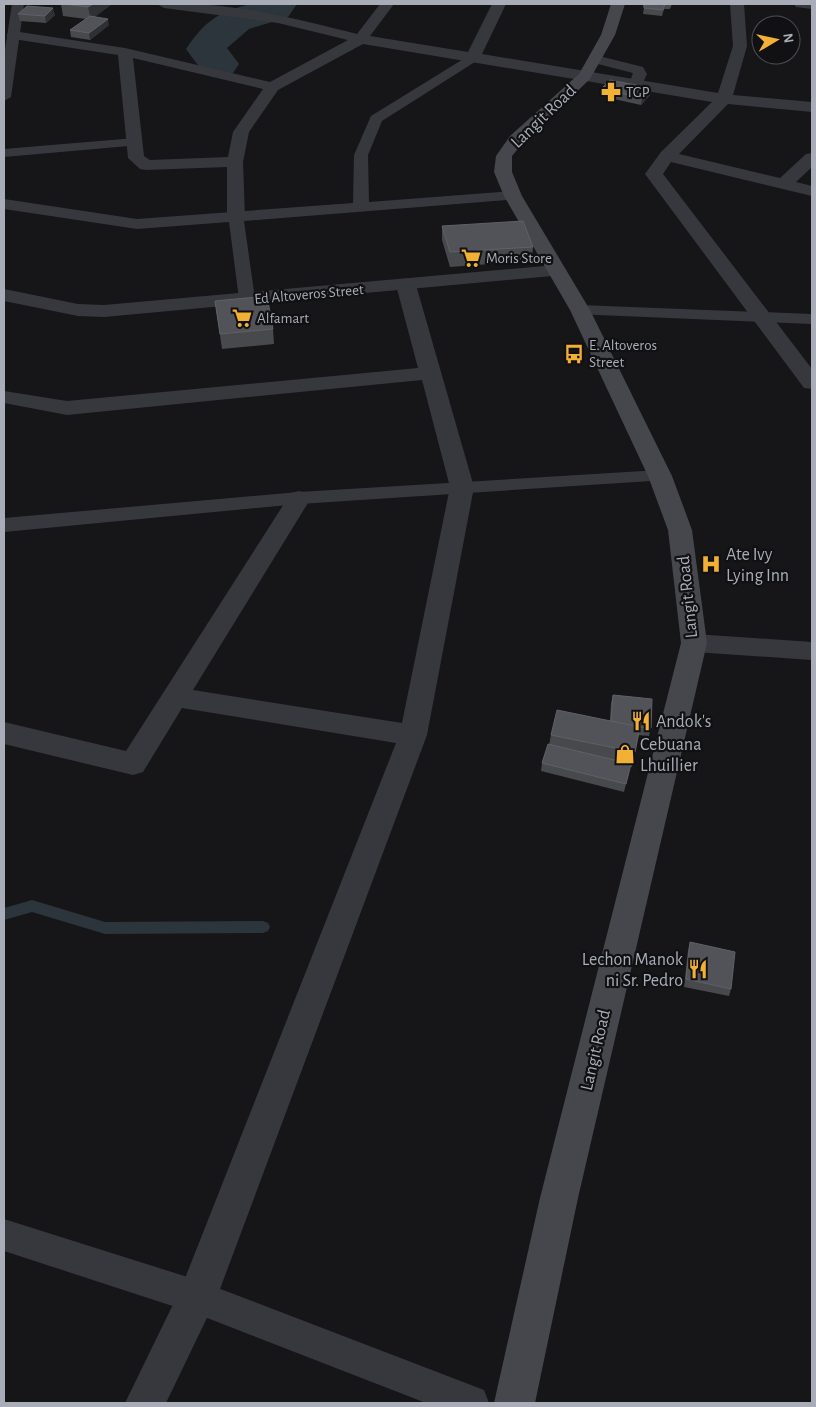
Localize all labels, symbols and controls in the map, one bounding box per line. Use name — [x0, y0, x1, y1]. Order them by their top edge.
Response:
north arrow — [751, 15, 801, 65]
text: N — [780, 32, 796, 44]
pharmacy icon: TGP — [600, 81, 622, 103]
street label: Langit Road — [508, 82, 580, 152]
place label: TGP — [626, 85, 650, 100]
supermarket icon: Moris Store — [460, 247, 482, 269]
place label: Moris Store — [486, 251, 552, 266]
street label: Ed Altoveros Street — [254, 282, 365, 307]
supermarket icon: Alfamart — [231, 307, 253, 329]
place label: Alfamart — [257, 311, 309, 326]
place label: E. Altoveros Street — [589, 338, 657, 370]
bus stop icon: E. Altoveros Street — [563, 343, 585, 365]
place label: Ate Ivy Lying Inn — [726, 546, 789, 585]
hospital icon: Ate Ivy Lying Inn — [700, 553, 722, 575]
street label: Langit Road — [675, 555, 701, 639]
restaurant icon: Andok's — [630, 710, 652, 732]
place label: Andok's — [656, 713, 712, 731]
place label: Cebuana Lhuillier — [640, 736, 701, 775]
shop icon: Cebuana Lhuillier — [614, 743, 636, 765]
place label: Lechon Manok ni Sr. Pedro — [582, 951, 684, 990]
restaurant icon: Lechon Manok ni Sr. Pedro — [687, 958, 709, 980]
street label: Langit Road — [578, 1008, 614, 1092]

